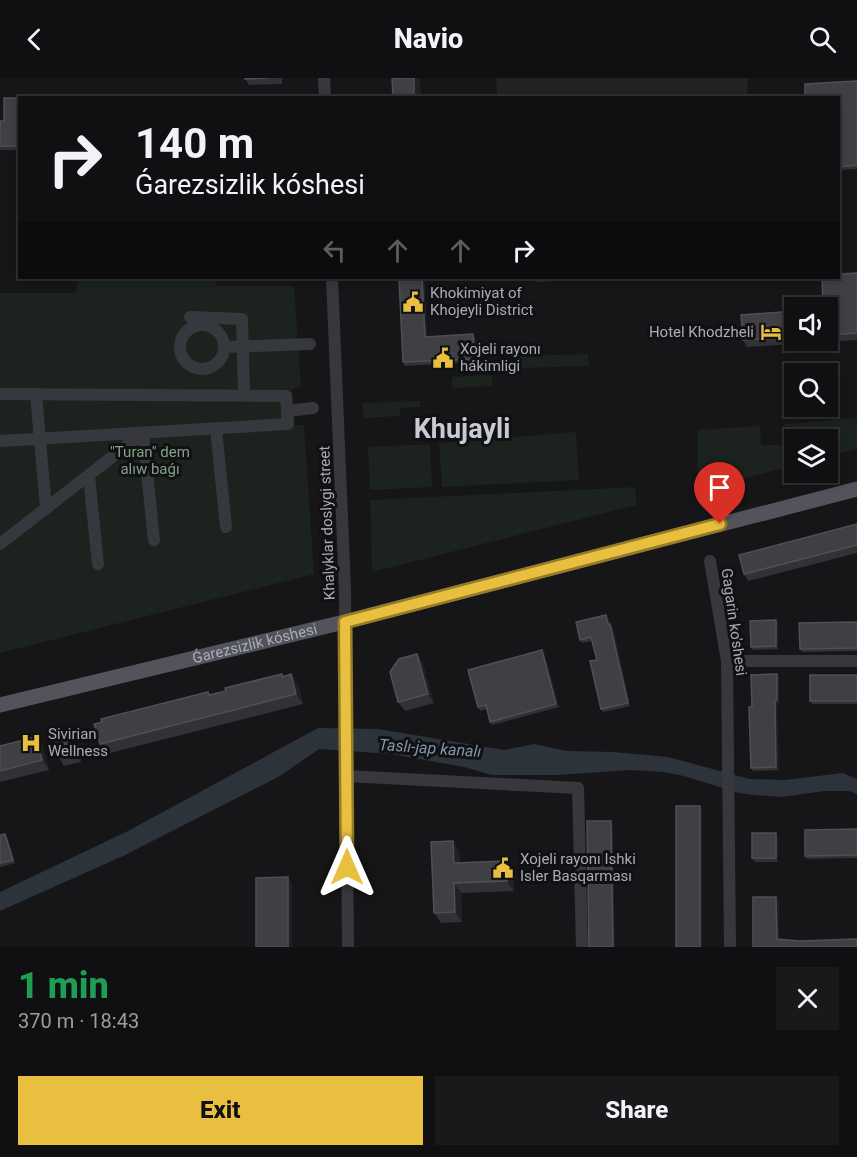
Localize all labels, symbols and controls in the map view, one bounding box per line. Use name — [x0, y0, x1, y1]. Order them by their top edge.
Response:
icon: back — [18, 23, 51, 56]
text: Navio — [394, 23, 463, 55]
icon: search — [806, 23, 839, 56]
text: 140 m — [135, 119, 254, 168]
icon: right — [36, 120, 114, 198]
text: Ǵarezsizlik kóshesi — [135, 169, 365, 201]
icon: left — [318, 234, 351, 267]
icon: ahead — [381, 234, 414, 267]
icon: ahead — [444, 234, 477, 267]
icon: right — [507, 234, 540, 267]
place label: Khokimiyat of Khojeyli District — [430, 284, 534, 319]
public building icon: Khokimiyat of Khojeyli District — [401, 290, 425, 314]
map controls — [784, 297, 838, 483]
button: sound — [784, 297, 838, 351]
hotel icon: Hotel Khodzheli — [759, 320, 783, 344]
place label: Hotel Khodzheli — [649, 323, 754, 341]
place label: Xojeli rayonı hákimligi — [460, 340, 541, 375]
public building icon: Xojeli rayonı hákimligi — [431, 346, 455, 370]
button: search — [784, 363, 838, 417]
district label: Khujayli — [414, 413, 510, 445]
button: layers — [784, 429, 838, 483]
park label: "Turan" dem alıw baǵı — [110, 443, 190, 478]
street label: Khalyklar doslygi street — [315, 445, 339, 600]
pin — [694, 462, 745, 524]
icon: arrive — [703, 471, 736, 504]
street label: Gagarin ko'shesi — [718, 567, 750, 677]
street label: Ǵarezsizlik kóshesi — [190, 620, 319, 667]
place label: Sivirian Wellness — [48, 725, 108, 760]
hospital icon: Sivirian Wellness — [19, 731, 43, 755]
water label: Taslı-jap kanalı — [378, 735, 482, 761]
position arrow — [315, 835, 379, 899]
place label: Xojeli rayonı Ishki Isler Basqarması — [520, 850, 636, 885]
public building icon: Xojeli rayonı Ishki Isler Basqarması — [491, 856, 515, 880]
text: 1 min — [18, 965, 109, 1007]
button: close — [776, 967, 839, 1030]
text: 370 m · 18:43 — [18, 1009, 139, 1033]
button: Exit — [18, 1076, 423, 1145]
button: Share — [435, 1076, 839, 1145]

